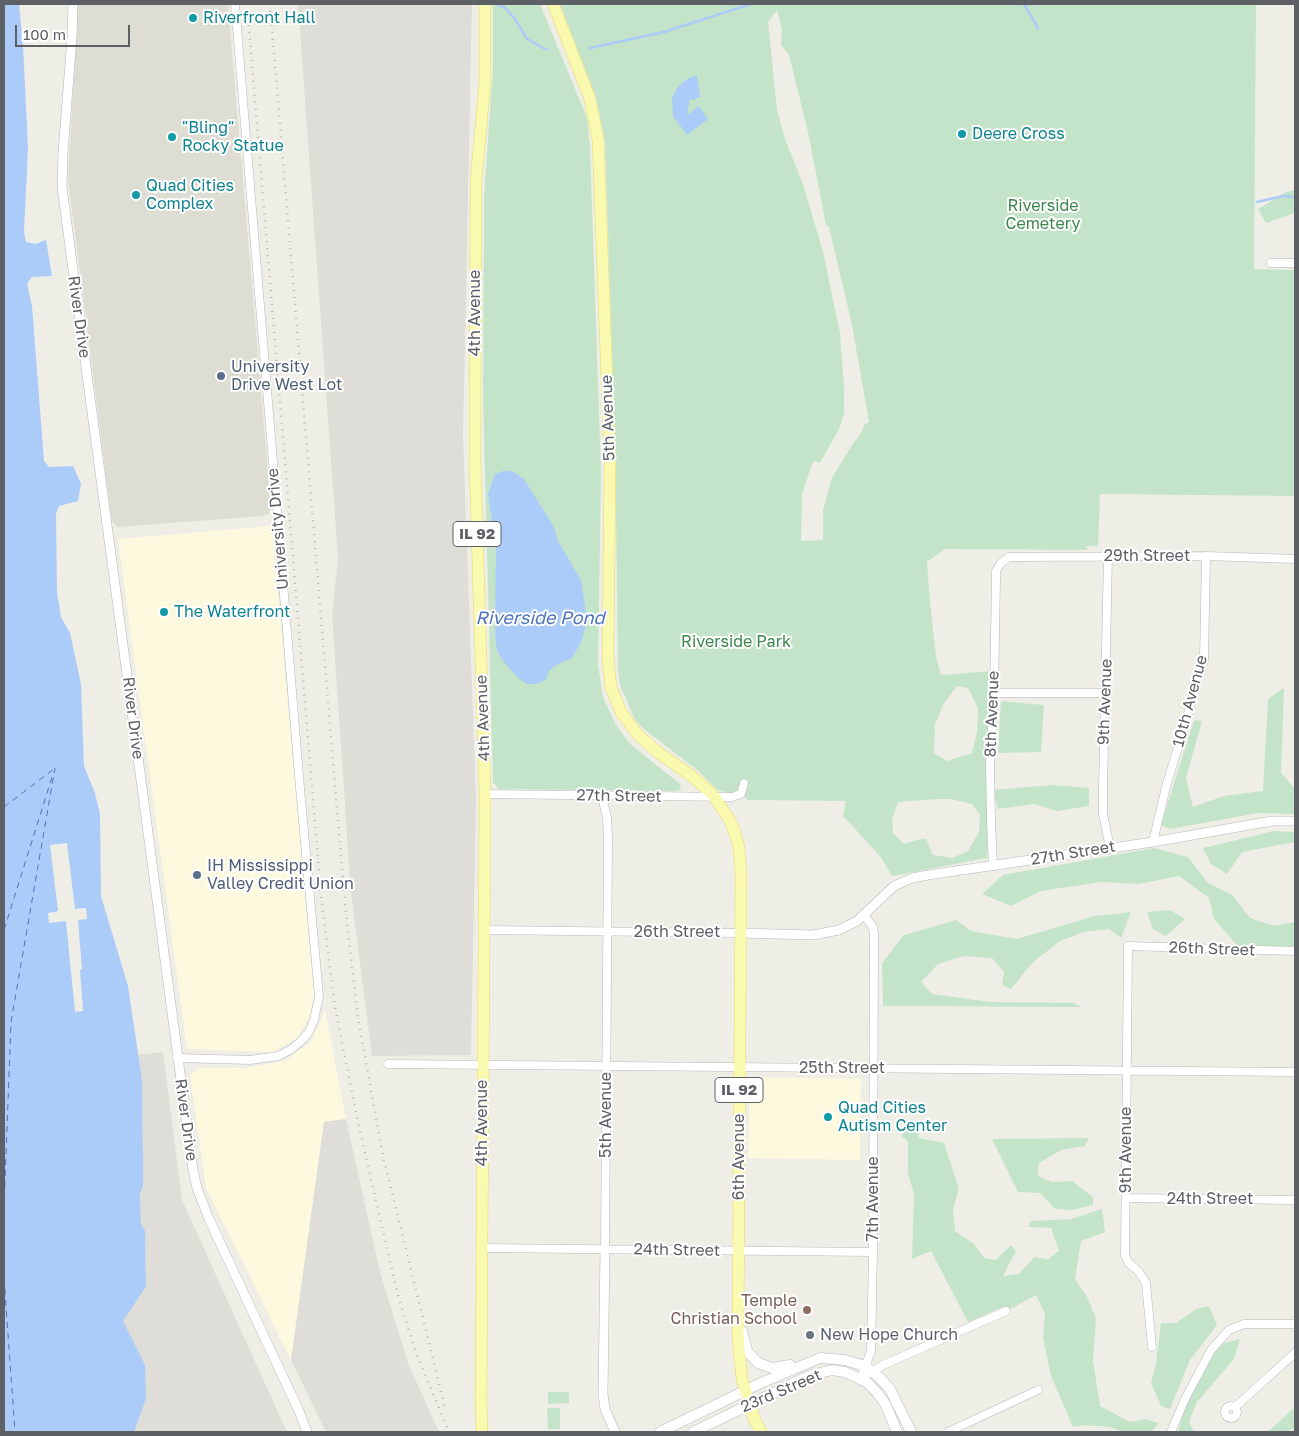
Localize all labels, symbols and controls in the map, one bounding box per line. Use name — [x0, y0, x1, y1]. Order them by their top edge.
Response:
place label: Riverfront Hall — [203, 8, 316, 28]
marker: Riverfront Hall — [187, 12, 199, 24]
scale bar — [18, 15, 132, 47]
text: 100 m — [23, 25, 66, 43]
place label: "Bling" Rocky Statue — [182, 118, 284, 156]
place label: Deere Cross — [972, 124, 1065, 144]
marker: Deere Cross — [956, 128, 968, 140]
marker: "Bling" Rocky Statue — [166, 131, 178, 143]
place label: Quad Cities Complex — [146, 176, 234, 214]
marker: Quad Cities Complex — [130, 189, 142, 201]
park label: Riverside Cemetery — [1006, 196, 1080, 234]
street label: 4th Avenue — [465, 270, 485, 356]
street label: River Drive — [64, 275, 94, 359]
place label: University Drive West Lot — [231, 357, 342, 395]
marker: University Drive West Lot — [215, 370, 227, 382]
street label: 5th Avenue — [597, 375, 619, 461]
street label: University Drive — [263, 467, 293, 591]
road number: IL 92 — [453, 522, 501, 546]
street label: 29th Street — [1104, 546, 1190, 566]
place label: The Waterfront — [174, 602, 290, 622]
marker: The Waterfront — [158, 606, 170, 618]
water label: Riverside Pond — [475, 607, 605, 629]
park label: Riverside Park — [681, 632, 791, 652]
street label: 10th Avenue — [1169, 653, 1211, 749]
street label: 9th Avenue — [1094, 658, 1116, 746]
street label: 8th Avenue — [981, 670, 1003, 758]
street label: 4th Avenue — [472, 674, 494, 762]
street label: River Drive — [118, 676, 148, 760]
street label: 27th Street — [576, 786, 662, 806]
street label: 27th Street — [1029, 837, 1117, 869]
place label: IH Mississippi Valley Credit Union — [207, 856, 354, 894]
marker: IH Mississippi Valley Credit Union — [191, 869, 203, 881]
street label: 26th Street — [634, 922, 720, 942]
street label: 26th Street — [1168, 938, 1256, 960]
street label: 25th Street — [799, 1058, 885, 1078]
street label: 5th Avenue — [596, 1072, 616, 1158]
street label: River Drive — [171, 1078, 201, 1162]
road number: IL 92 — [715, 1078, 763, 1102]
street label: 4th Avenue — [472, 1080, 492, 1166]
place label: Quad Cities Autism Center — [838, 1098, 947, 1136]
street label: 9th Avenue — [1116, 1107, 1136, 1193]
marker: Quad Cities Autism Center — [822, 1111, 834, 1123]
street label: 6th Avenue — [729, 1114, 749, 1200]
street label: 7th Avenue — [863, 1156, 883, 1242]
street label: 24th Street — [1167, 1189, 1253, 1209]
street label: 24th Street — [634, 1240, 720, 1260]
place label: Temple Christian School — [671, 1291, 797, 1329]
marker: Temple Christian School — [801, 1304, 813, 1316]
place label: New Hope Church — [820, 1325, 958, 1345]
marker: New Hope Church — [804, 1329, 816, 1341]
street label: 23rd Street — [738, 1365, 824, 1417]

